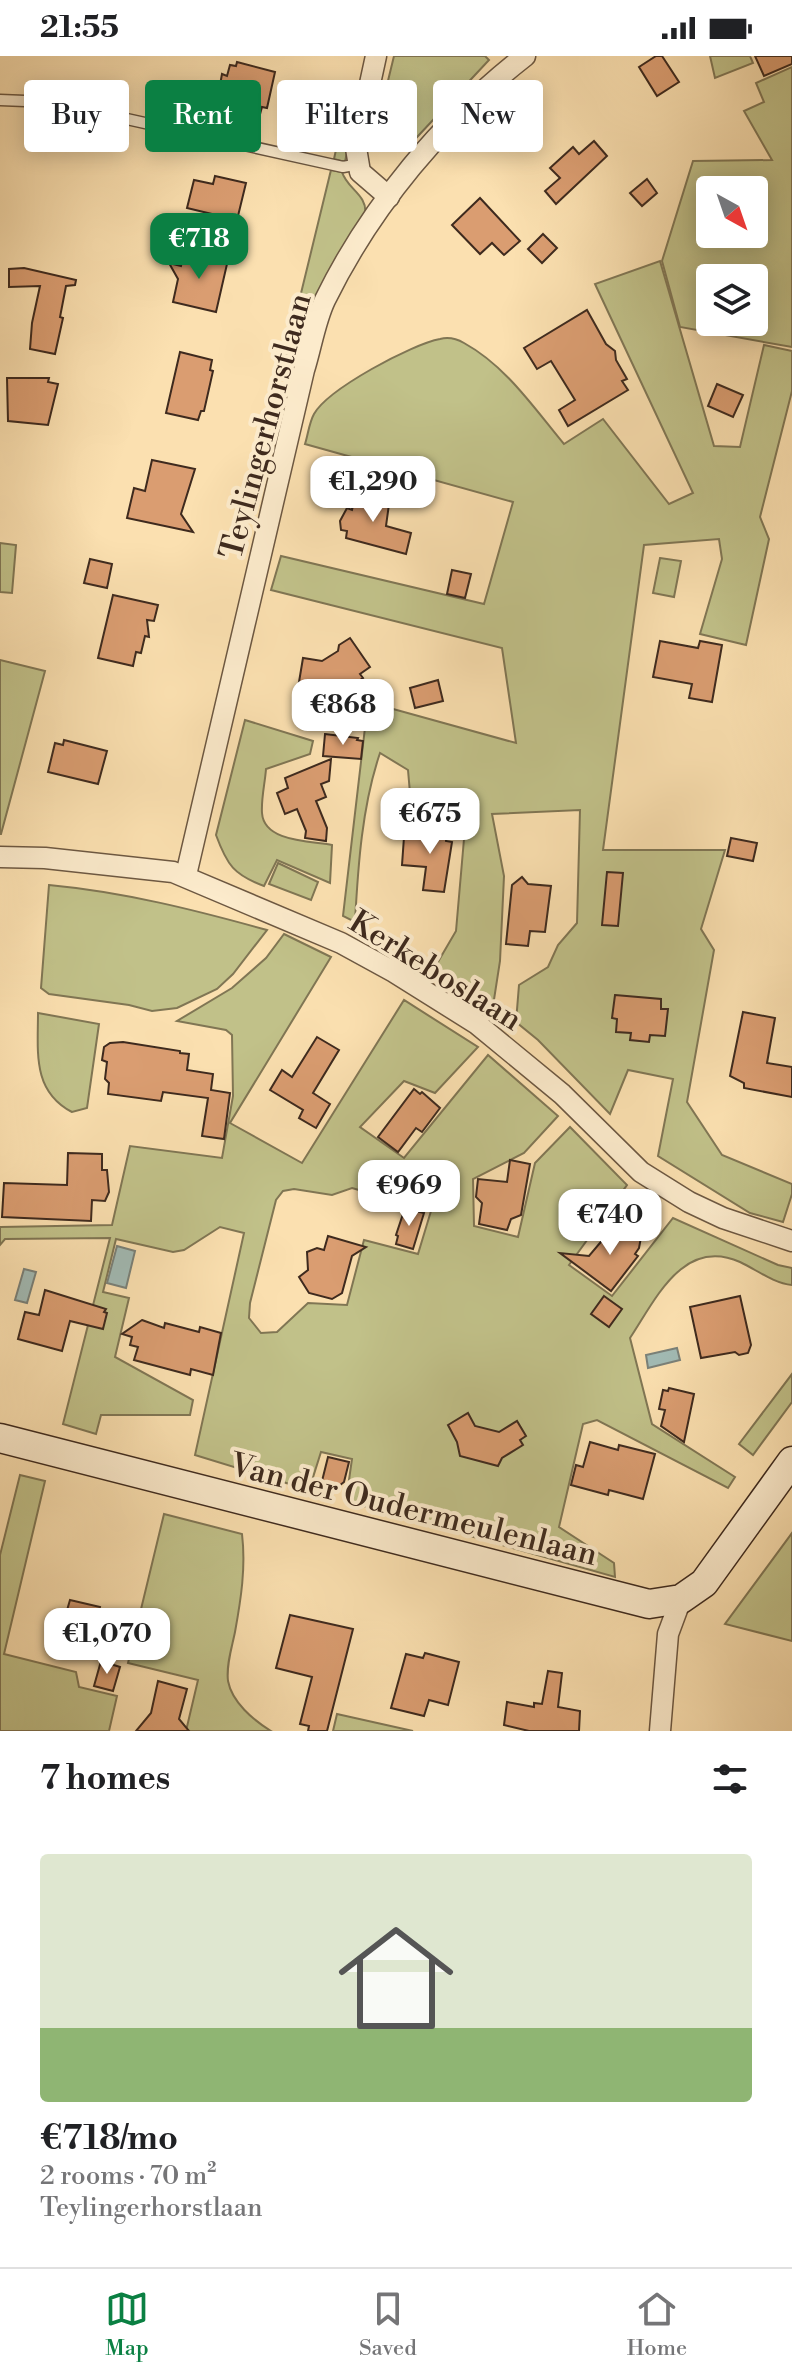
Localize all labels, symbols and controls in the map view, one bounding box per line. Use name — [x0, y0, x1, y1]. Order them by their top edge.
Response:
text: 21:55 — [40, 9, 119, 47]
chip: Buy — [24, 80, 129, 152]
chip: Rent — [145, 80, 261, 152]
chip: Filters — [277, 80, 417, 152]
chip: New — [433, 80, 543, 152]
north arrow — [696, 176, 768, 248]
map controls — [696, 176, 768, 336]
pin: €718 — [152, 213, 246, 281]
text: €718 — [168, 223, 230, 255]
button: layers — [696, 264, 768, 336]
street label: Teylingerhorstlaan — [211, 289, 321, 564]
pin: €1,290 — [308, 456, 438, 524]
text: €1,290 — [328, 466, 418, 498]
pin: €868 — [296, 679, 390, 747]
text: €868 — [310, 689, 376, 721]
pin: €675 — [383, 788, 477, 856]
text: €675 — [399, 798, 461, 830]
street label: Kerkeboslaan — [342, 902, 529, 1040]
pin: €969 — [362, 1160, 456, 1228]
text: €969 — [376, 1170, 442, 1202]
pin: €740 — [563, 1189, 657, 1257]
text: €740 — [577, 1199, 643, 1231]
street label: Van der Oudermeulenlaan — [225, 1445, 601, 1575]
pin: €1,070 — [42, 1608, 172, 1676]
text: €1,070 — [62, 1618, 152, 1650]
icon: filters — [708, 1757, 752, 1801]
text: 7 homes — [40, 1758, 170, 1800]
icon: home — [324, 1906, 468, 2050]
text: €718/mo — [40, 2118, 178, 2160]
text: 2 rooms · 70 m² — [40, 2160, 216, 2192]
text: Teylingerhorstlaan — [40, 2192, 262, 2224]
tab: Map — [105, 2287, 149, 2362]
tab: Saved — [359, 2287, 417, 2362]
tab: Home — [627, 2287, 687, 2362]

